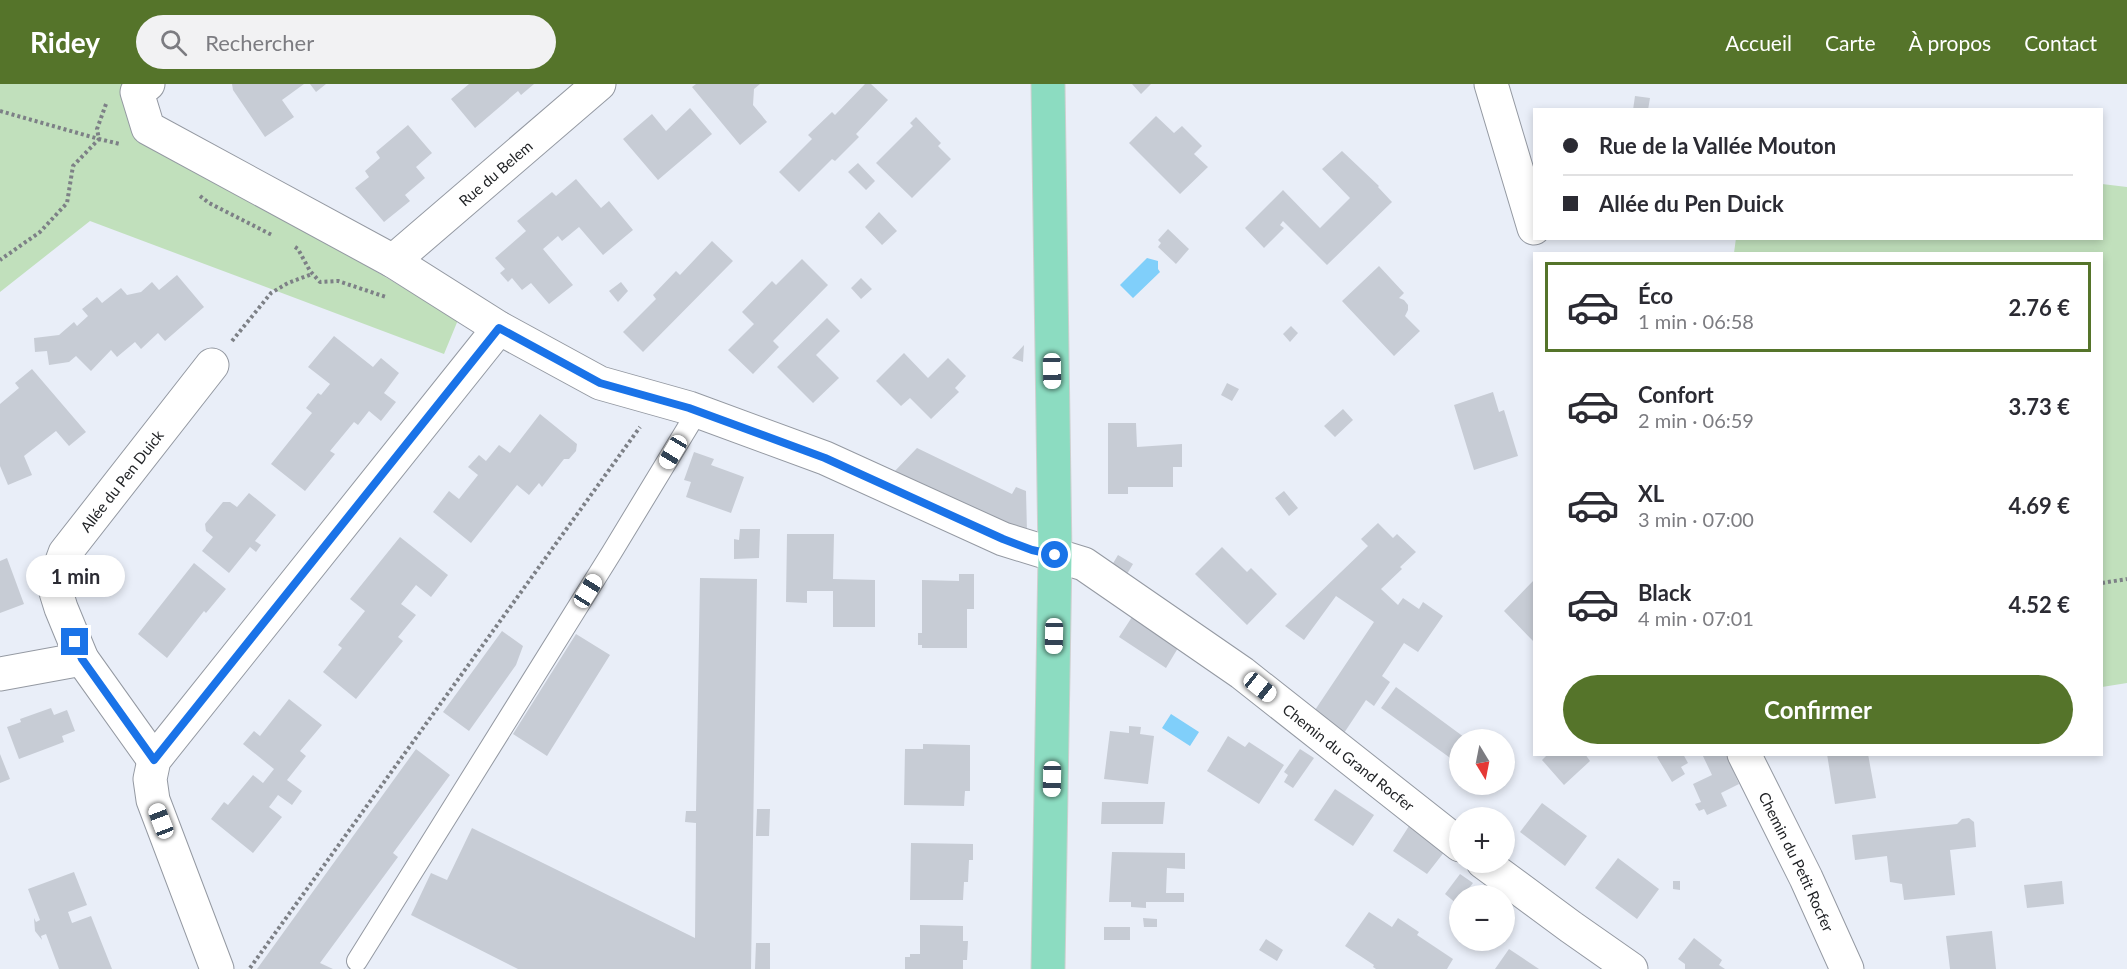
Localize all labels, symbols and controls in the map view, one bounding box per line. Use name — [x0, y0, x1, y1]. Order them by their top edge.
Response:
search box — [136, 15, 556, 69]
text: Ridey — [30, 25, 100, 59]
icon: search — [157, 26, 190, 59]
text: Rechercher — [205, 29, 314, 56]
text: Accueil — [1725, 30, 1792, 55]
text: Carte — [1825, 30, 1876, 55]
text: À propos — [1909, 30, 1991, 55]
text: Contact — [2024, 30, 2097, 55]
text: Rue de la Vallée Mouton — [1599, 132, 1836, 159]
street label: Rue du Belem — [455, 136, 536, 210]
text: Allée du Pen Duick — [1599, 190, 1784, 217]
icon: car — [1566, 280, 1620, 334]
text: Éco — [1638, 282, 1673, 309]
text: 2.76 € — [2008, 294, 2070, 321]
text: 1 min · 06:58 — [1638, 309, 1754, 333]
car — [1043, 353, 1061, 389]
icon: car — [1566, 379, 1620, 433]
text: Confort — [1638, 381, 1714, 408]
text: 3.73 € — [2008, 393, 2070, 420]
text: 2 min · 06:59 — [1638, 408, 1754, 432]
street label: Allée du Pen Duick — [76, 426, 167, 535]
car — [656, 432, 690, 472]
icon: car — [1566, 478, 1620, 532]
text: XL — [1638, 480, 1664, 507]
text: 4.69 € — [2008, 492, 2070, 519]
text: 3 min · 07:00 — [1638, 507, 1754, 531]
route start — [1041, 541, 1068, 568]
callout: 1 min — [26, 555, 124, 597]
text: 1 min — [51, 564, 100, 588]
car — [571, 571, 605, 611]
icon: car — [1566, 577, 1620, 631]
text: Black — [1638, 579, 1691, 606]
text: 4.52 € — [2008, 591, 2070, 618]
text: 4 min · 07:01 — [1638, 606, 1754, 630]
car — [1045, 618, 1063, 654]
route end — [61, 628, 88, 655]
car — [1240, 669, 1280, 705]
button: Confirmer — [1563, 675, 2073, 744]
street label: Chemin du Grand Rocfer — [1279, 700, 1418, 815]
north arrow — [1449, 729, 1515, 795]
map controls — [1449, 729, 1515, 951]
car — [1043, 761, 1061, 797]
street label: Chemin du Petit Rocfer — [1755, 789, 1838, 935]
car — [146, 801, 176, 841]
button: + — [1449, 807, 1515, 873]
button: − — [1449, 885, 1515, 951]

